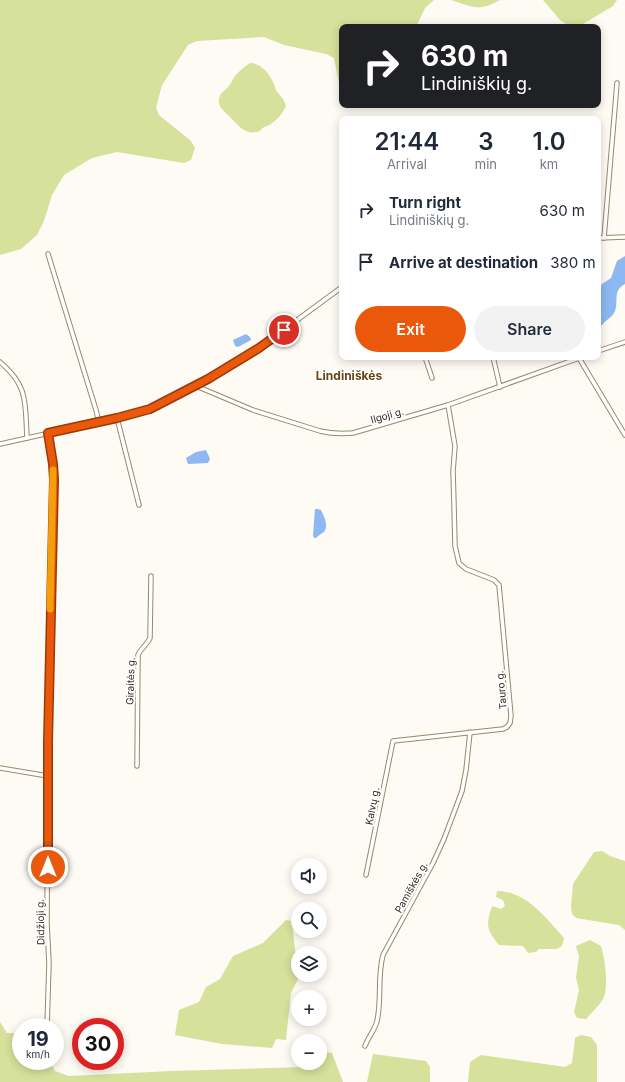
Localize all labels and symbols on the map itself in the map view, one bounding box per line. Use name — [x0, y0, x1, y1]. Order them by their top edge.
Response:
pin — [267, 313, 301, 347]
district label: Lindiniškės — [316, 368, 382, 383]
street label: Ilgoji g. — [369, 405, 405, 425]
street label: Giraitės g. — [123, 657, 137, 705]
street label: Tauro g. — [493, 670, 509, 710]
street label: Kalvų g. — [362, 786, 382, 826]
position arrow — [27, 846, 69, 888]
street label: Pamiškės g. — [392, 859, 430, 915]
street label: Didžioji g. — [34, 899, 46, 945]
speed limit sign: 30 — [72, 1018, 124, 1070]

